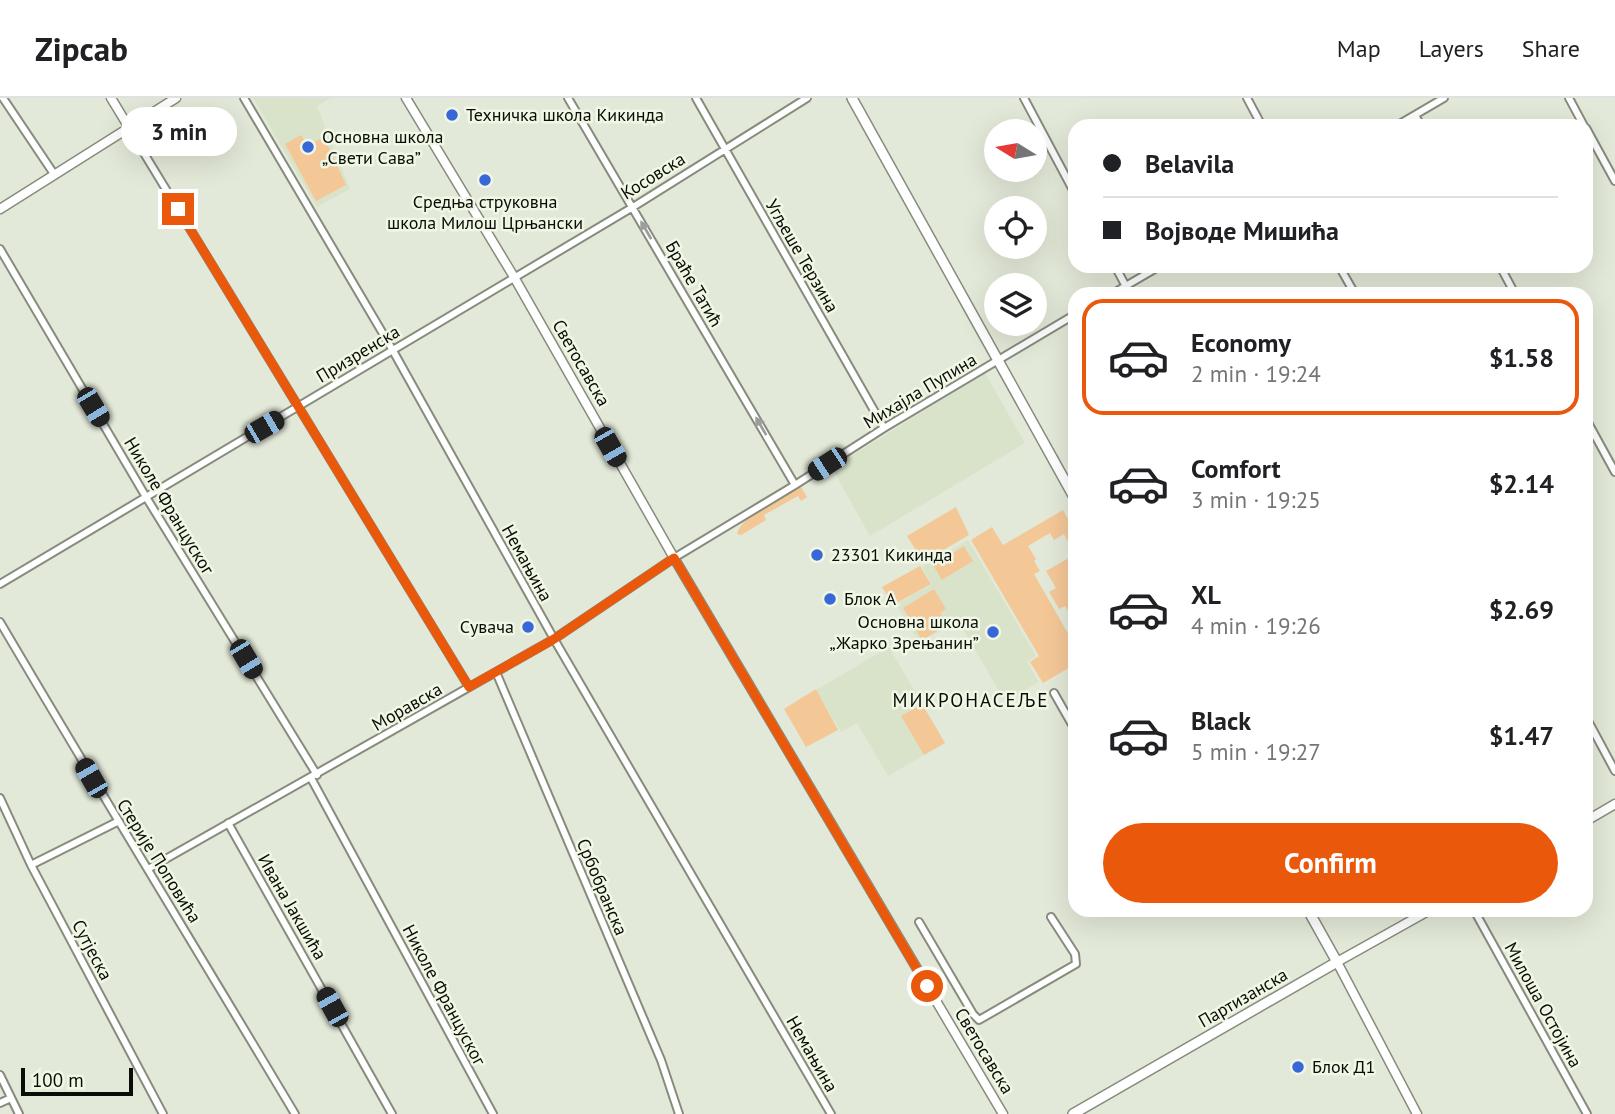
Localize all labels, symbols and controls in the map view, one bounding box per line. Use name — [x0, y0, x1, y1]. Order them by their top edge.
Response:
text: Zipcab — [35, 27, 128, 70]
text: Map — [1337, 33, 1381, 64]
text: Layers — [1419, 33, 1484, 64]
text: Share — [1522, 33, 1580, 64]
place label: Техничка школа Кикинда — [466, 103, 664, 126]
marker: Техничка школа Кикинда — [444, 107, 460, 123]
callout: 3 min — [120, 108, 236, 156]
text: 3 min — [151, 117, 207, 146]
north arrow — [984, 119, 1046, 182]
map controls — [984, 119, 1047, 336]
place label: Основна школа „Свети Сава” — [322, 125, 443, 169]
marker: Основна школа „Свети Сава” — [300, 139, 316, 155]
street label: Косовска — [616, 147, 689, 204]
text: Belavila — [1145, 147, 1234, 180]
marker: Средња струковна школа Милош Црњански — [477, 172, 493, 188]
place label: Средња струковна школа Милош Црњански — [387, 190, 583, 234]
route end — [162, 193, 194, 225]
street label: Угљеше Терзина — [761, 195, 844, 317]
button: locate — [984, 196, 1047, 259]
text: Војводе Мишића — [1145, 214, 1339, 247]
one-way arrow — [640, 220, 652, 239]
street label: Браће Татић — [661, 237, 728, 331]
button: layers — [984, 273, 1047, 336]
street label: Светосавска — [547, 315, 616, 410]
street label: Призренска — [312, 320, 404, 388]
icon: car — [1107, 326, 1170, 389]
text: Economy — [1191, 326, 1291, 359]
text: $1.58 — [1489, 341, 1554, 374]
street label: Михајла Пупина — [859, 348, 981, 433]
text: 2 min · 19:24 — [1191, 359, 1321, 388]
car — [74, 384, 113, 430]
car — [241, 407, 288, 447]
one-way arrow — [754, 417, 767, 436]
car — [591, 424, 630, 470]
street label: Николе Француског — [119, 433, 220, 579]
car — [804, 444, 851, 484]
icon: car — [1107, 452, 1170, 515]
text: Comfort — [1191, 452, 1281, 485]
text: $2.14 — [1489, 467, 1554, 500]
text: 3 min · 19:25 — [1191, 485, 1321, 514]
street label: Немањина — [497, 520, 558, 605]
place label: 23301 Кикинда — [831, 543, 952, 566]
marker: 23301 Кикинда — [809, 547, 825, 563]
icon: car — [1107, 578, 1170, 641]
text: XL — [1191, 578, 1221, 611]
place label: Блок А — [844, 587, 896, 610]
marker: Блок А — [822, 591, 838, 607]
text: $2.69 — [1489, 593, 1554, 626]
place label: Основна школа „Жарко Зрењанин” — [829, 610, 979, 654]
text: 4 min · 19:26 — [1191, 611, 1321, 640]
place label: Сувача — [460, 615, 514, 638]
marker: Сувача — [520, 619, 536, 635]
marker: Основна школа „Жарко Зрењанин” — [985, 624, 1001, 640]
car — [227, 636, 266, 682]
street label: Моравска — [368, 677, 446, 736]
district label: МИКРОНАСЕЉЕ — [892, 688, 1050, 712]
icon: car — [1107, 704, 1170, 767]
text: Black — [1191, 704, 1251, 737]
text: $1.47 — [1489, 719, 1554, 752]
text: 5 min · 19:27 — [1191, 737, 1321, 766]
car — [72, 755, 111, 801]
street label: Стерије Поповића — [112, 794, 207, 927]
button: Confirm — [1103, 823, 1558, 903]
street label: Србобранска — [572, 835, 633, 939]
street label: Ивана Јакшића — [253, 850, 332, 964]
street label: Сутјеска — [67, 916, 118, 984]
street label: Николе Француског — [398, 920, 491, 1069]
street label: Милоша Остојина — [1500, 938, 1587, 1071]
street label: Партизанска — [1194, 963, 1292, 1032]
route start — [911, 970, 943, 1002]
car — [313, 984, 352, 1030]
street label: Светосавска — [950, 1003, 1019, 1098]
street label: Немањина — [781, 1012, 843, 1096]
place label: Блок Д1 — [1312, 1055, 1375, 1078]
marker: Блок Д1 — [1290, 1059, 1306, 1075]
scale bar — [21, 1065, 133, 1097]
text: 100 m — [32, 1068, 84, 1092]

